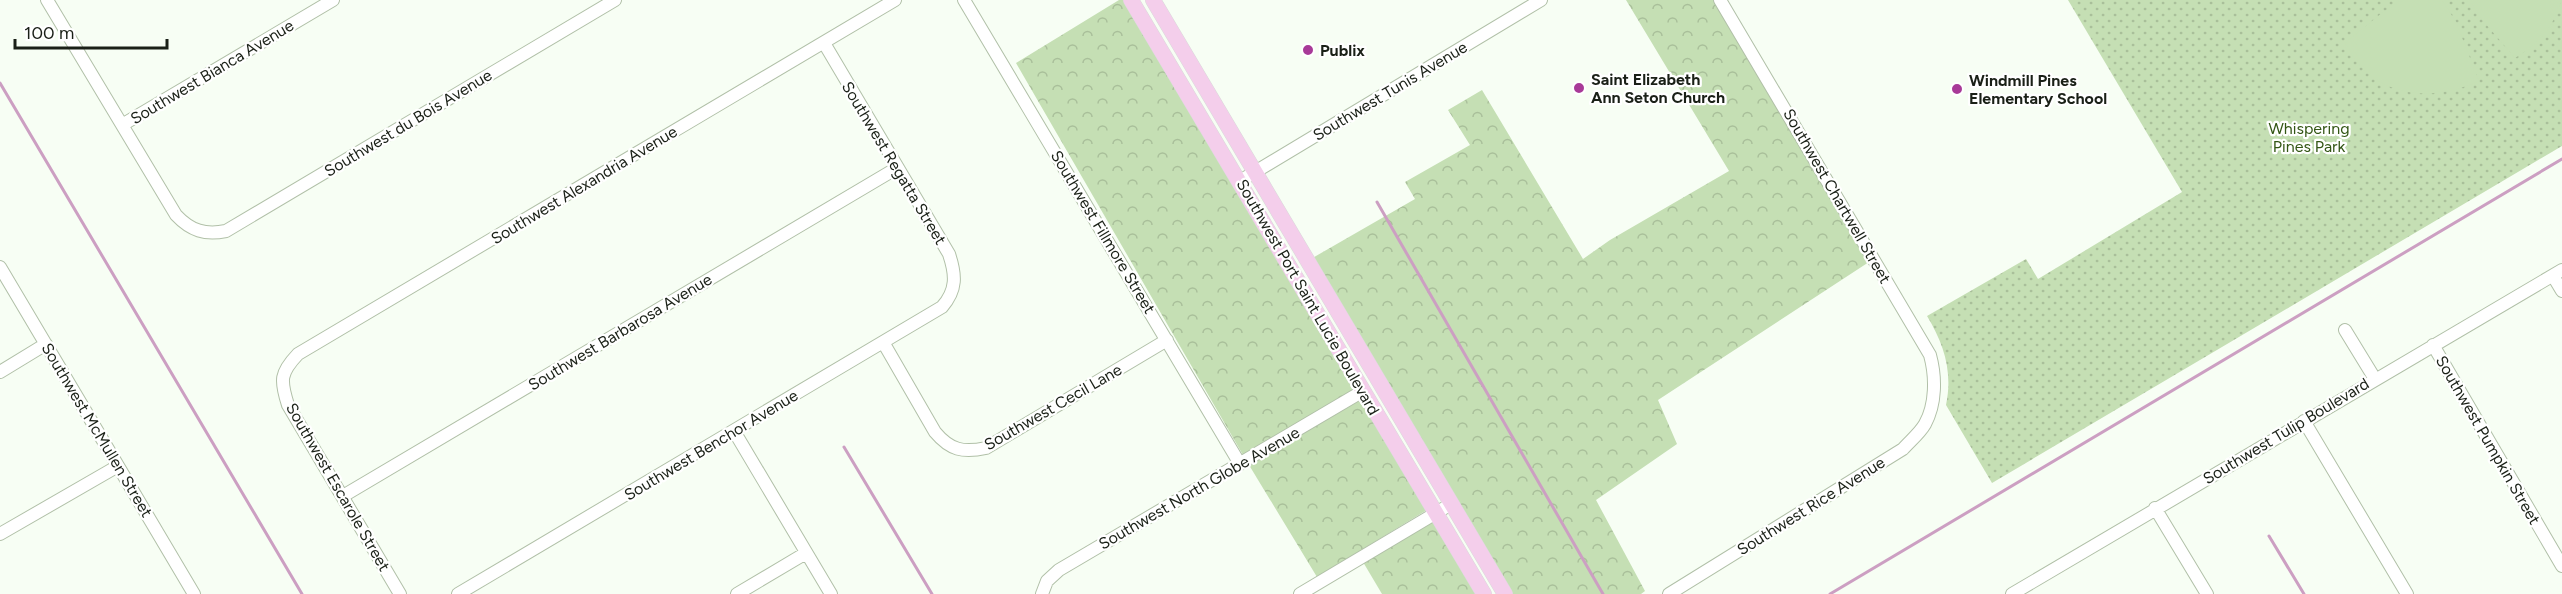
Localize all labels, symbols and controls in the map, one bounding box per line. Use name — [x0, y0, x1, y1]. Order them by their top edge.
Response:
scale bar — [15, 12, 166, 50]
street label: Southwest Bianca Avenue — [127, 16, 297, 128]
text: 100 m — [24, 22, 74, 44]
street label: Southwest Tunis Avenue — [1309, 37, 1471, 145]
place label: Publix — [1320, 41, 1365, 60]
marker: Publix — [1301, 43, 1315, 57]
street label: Southwest du Bois Avenue — [321, 65, 495, 181]
place label: Saint Elizabeth Ann Seton Church — [1591, 70, 1725, 107]
place label: Windmill Pines Elementary School — [1969, 71, 2107, 108]
street label: Southwest Regatta Street — [838, 78, 950, 248]
marker: Saint Elizabeth Ann Seton Church — [1572, 81, 1586, 95]
marker: Windmill Pines Elementary School — [1950, 82, 1964, 96]
street label: Southwest Chartwell Street — [1779, 105, 1895, 287]
park label: Whispering Pines Park — [2268, 119, 2350, 156]
street label: Southwest Alexandria Avenue — [487, 122, 681, 248]
street label: Southwest Fillmore Street — [1047, 147, 1159, 317]
street label: Southwest Port Saint Lucie Boulevard — [1232, 176, 1384, 418]
street label: Southwest Barbarosa Avenue — [525, 269, 715, 394]
street label: Southwest McMullen Street — [37, 340, 157, 520]
street label: Southwest Pumpkin Street — [2432, 352, 2544, 528]
street label: Southwest Cecil Lane — [981, 360, 1125, 454]
street label: Southwest Tulip Boulevard — [2200, 374, 2372, 488]
street label: Southwest Benchor Avenue — [621, 385, 801, 504]
street label: Southwest Escarole Street — [282, 400, 394, 574]
street label: Southwest North Globe Avenue — [1095, 423, 1303, 553]
street label: Southwest Rice Avenue — [1734, 453, 1889, 559]

